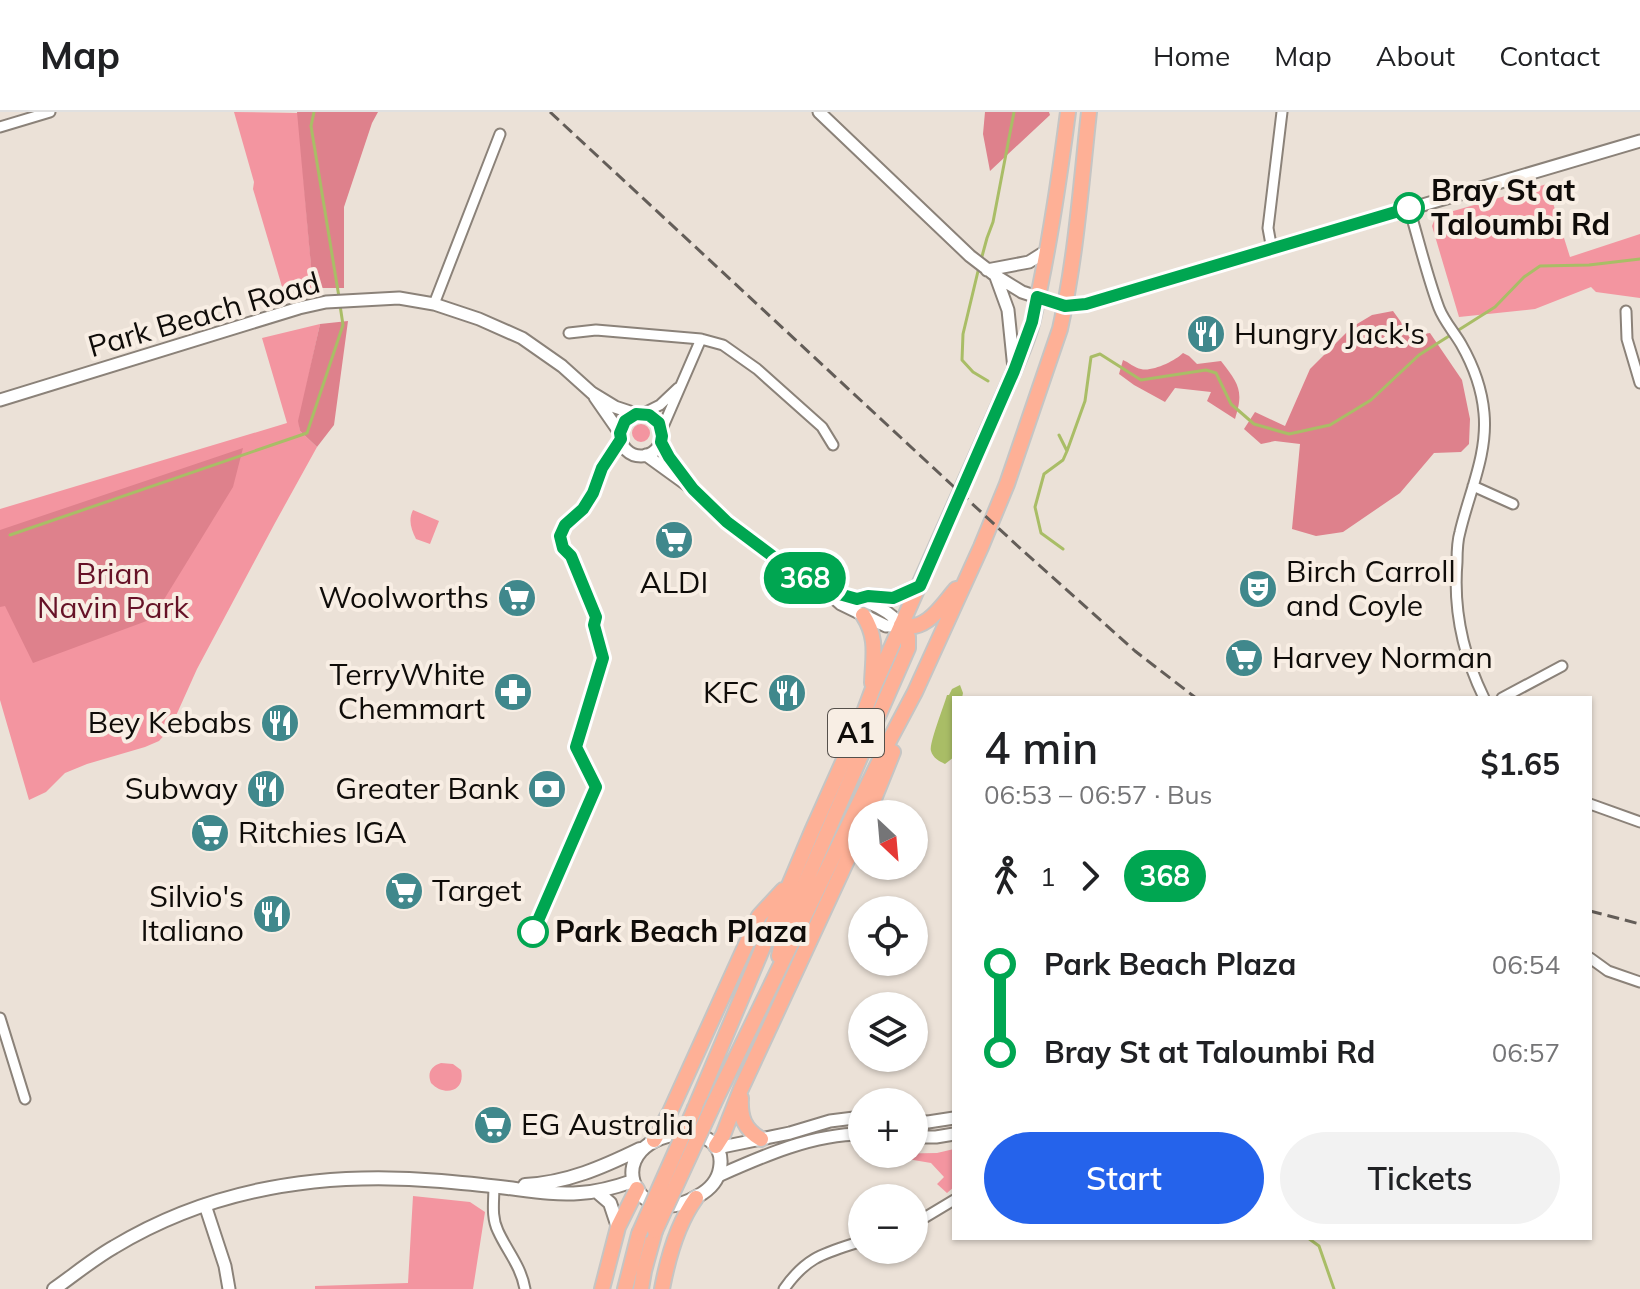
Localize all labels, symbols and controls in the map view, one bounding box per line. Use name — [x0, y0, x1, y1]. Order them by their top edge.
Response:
text: Map — [40, 31, 120, 79]
text: Home — [1153, 38, 1230, 73]
text: Map — [1274, 38, 1332, 73]
text: About — [1376, 38, 1455, 73]
text: Contact — [1499, 38, 1600, 73]
place label: Bray St at Taloumbi Rd — [1431, 171, 1610, 243]
marker: Bray St at Taloumbi Rd — [1394, 193, 1424, 223]
street label: Park Beach Road — [83, 263, 324, 365]
restaurant icon: Hungry Jack's — [1185, 313, 1227, 355]
place label: Hungry Jack's — [1234, 314, 1425, 352]
supermarket icon: ALDI — [653, 519, 695, 561]
line badge: 368 — [759, 552, 851, 604]
place label: Birch Carroll and Coyle — [1286, 552, 1456, 624]
park label: Brian Navin Park — [37, 554, 189, 626]
text: 368 — [780, 560, 830, 595]
place label: ALDI — [640, 563, 708, 601]
theatre icon: Birch Carroll and Coyle — [1237, 568, 1279, 610]
supermarket icon: Woolworths — [496, 577, 538, 619]
place label: Woolworths — [318, 578, 489, 616]
supermarket icon: Harvey Norman — [1223, 637, 1265, 679]
place label: Harvey Norman — [1272, 638, 1493, 676]
place label: TerryWhite Chemmart — [329, 655, 485, 727]
pharmacy icon: TerryWhite Chemmart — [492, 671, 534, 713]
restaurant icon: KFC — [766, 672, 808, 714]
place label: KFC — [703, 673, 759, 711]
restaurant icon: Bey Kebabs — [259, 702, 301, 744]
place label: Bey Kebabs — [88, 703, 252, 741]
road number: A1 — [828, 709, 884, 757]
text: 4 min — [984, 720, 1098, 775]
text: $1.65 — [1481, 745, 1560, 783]
restaurant icon: Subway — [245, 768, 287, 810]
bank icon: Greater Bank — [526, 768, 568, 810]
place label: Subway — [125, 769, 238, 807]
place label: Greater Bank — [335, 769, 520, 807]
text: 06:53 – 06:57 · Bus — [984, 778, 1213, 811]
north arrow — [848, 800, 928, 880]
map controls — [848, 800, 928, 1264]
supermarket icon: Ritchies IGA — [189, 812, 231, 854]
place label: Ritchies IGA — [238, 813, 407, 851]
icon: walk — [984, 854, 1028, 898]
icon: forward — [1068, 854, 1112, 898]
text: 368 — [1140, 858, 1190, 893]
text: 1 — [1040, 860, 1056, 893]
supermarket icon: Target — [383, 870, 425, 912]
place label: Target — [432, 871, 521, 909]
place label: Silvio's Italiano — [141, 877, 244, 949]
restaurant icon: Silvio's Italiano — [251, 893, 293, 935]
button: locate — [848, 896, 928, 976]
place label: Park Beach Plaza — [555, 912, 807, 950]
marker: Park Beach Plaza — [518, 917, 548, 947]
text: Park Beach Plaza — [1044, 945, 1296, 983]
text: 06:54 — [1492, 948, 1560, 981]
button: layers — [848, 992, 928, 1072]
text: Bray St at Taloumbi Rd — [1044, 1033, 1375, 1071]
text: 06:57 — [1492, 1036, 1560, 1069]
button: + — [848, 1088, 928, 1168]
supermarket icon: EG Australia — [472, 1104, 514, 1146]
place label: EG Australia — [521, 1105, 694, 1143]
button: Start — [984, 1132, 1264, 1224]
button: Tickets — [1280, 1132, 1560, 1224]
button: − — [848, 1184, 928, 1264]

